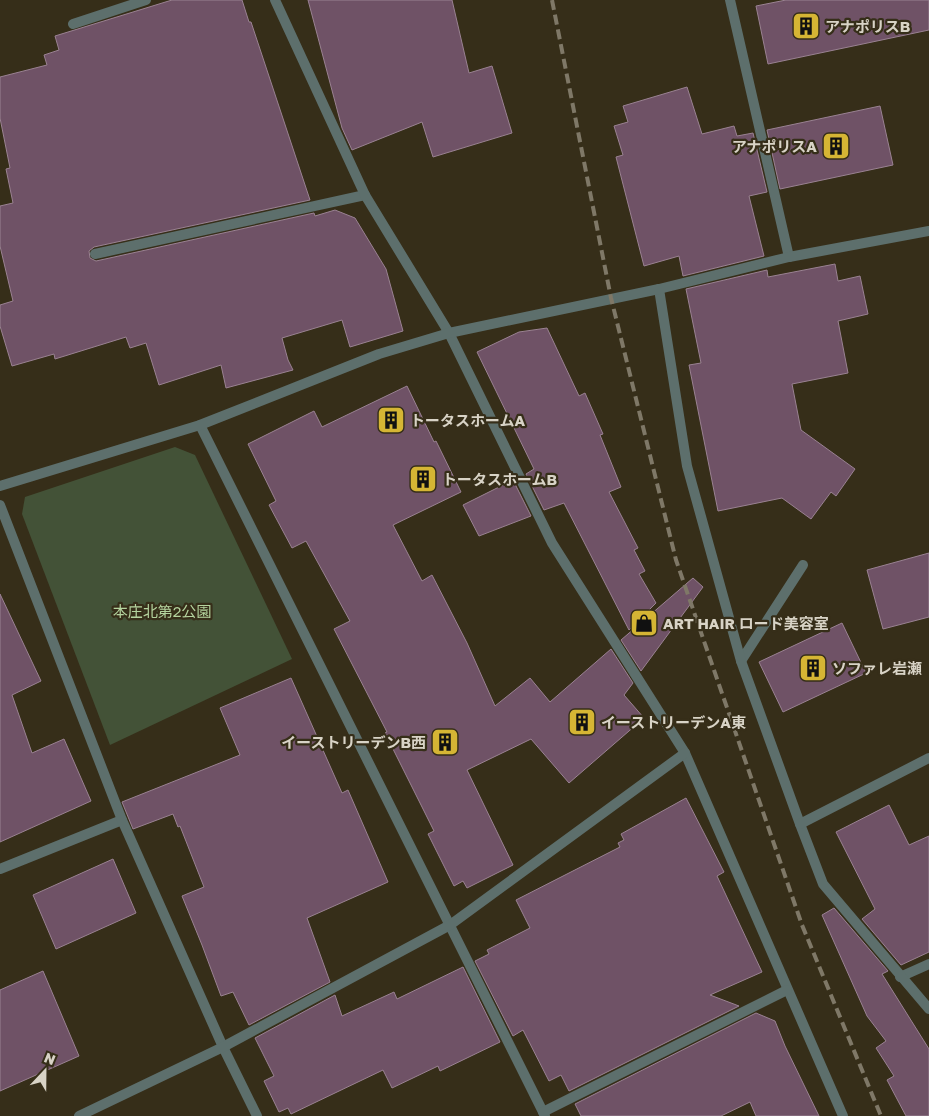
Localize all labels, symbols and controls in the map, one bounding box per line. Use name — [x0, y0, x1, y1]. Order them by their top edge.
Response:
building icon: アナポリスB — [791, 11, 821, 41]
place label: アナポリスB — [825, 17, 911, 35]
building icon: アナポリスA — [821, 131, 851, 161]
place label: アナポリスA — [732, 137, 817, 155]
building icon: トータスホームA — [376, 405, 406, 435]
place label: トータスホームA — [410, 411, 526, 429]
building icon: トータスホームB — [408, 464, 438, 494]
place label: トータスホームB — [442, 470, 558, 488]
park label: 本庄北第2公園 — [113, 602, 211, 620]
shop icon: ART HAIR ロード美容室 — [629, 608, 659, 638]
place label: ART HAIR ロード美容室 — [663, 614, 829, 632]
building icon: ソファレ岩瀬 — [798, 653, 828, 683]
place label: ソファレ岩瀬 — [832, 659, 922, 677]
building icon: イーストリーデンA東 — [567, 707, 597, 737]
place label: イーストリーデンA東 — [601, 713, 746, 731]
building icon: イーストリーデンB西 — [430, 727, 460, 757]
place label: イーストリーデンB西 — [281, 733, 426, 751]
north arrow — [20, 1046, 70, 1096]
text: N — [42, 1049, 58, 1068]

